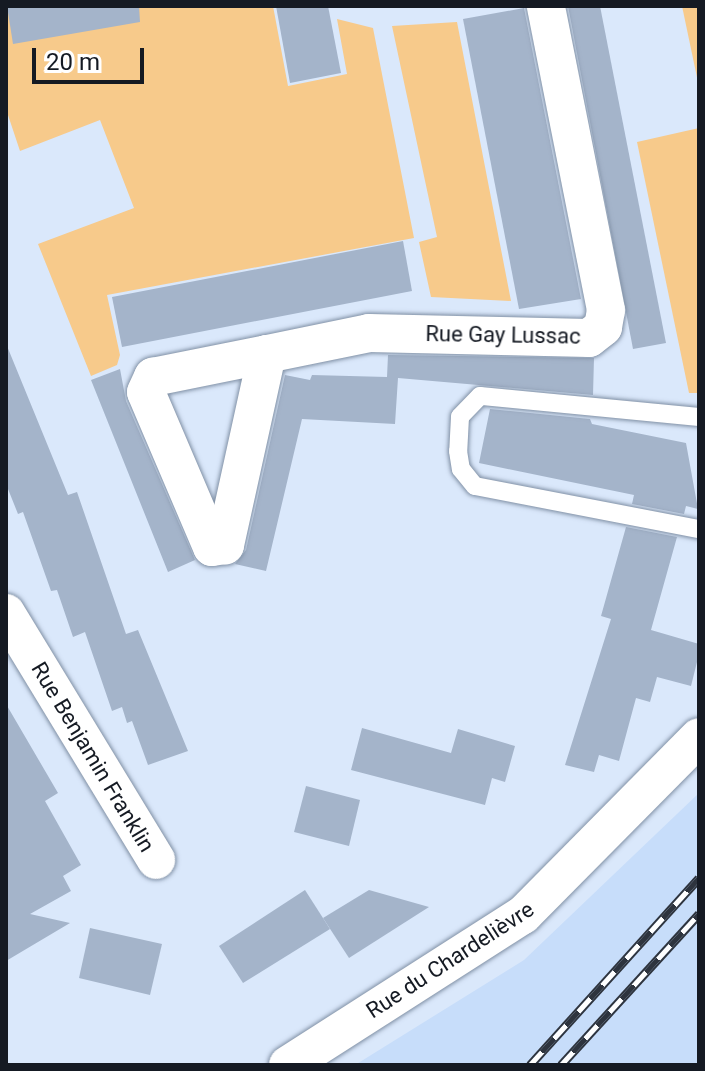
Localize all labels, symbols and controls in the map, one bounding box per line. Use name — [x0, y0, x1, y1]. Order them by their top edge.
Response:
scale bar — [36, 32, 148, 82]
text: 20 m — [46, 48, 100, 76]
street label: Rue Gay Lussac — [425, 320, 581, 350]
street label: Rue Benjamin Franklin — [26, 657, 160, 857]
street label: Rue du Chardelièvre — [361, 896, 539, 1024]

